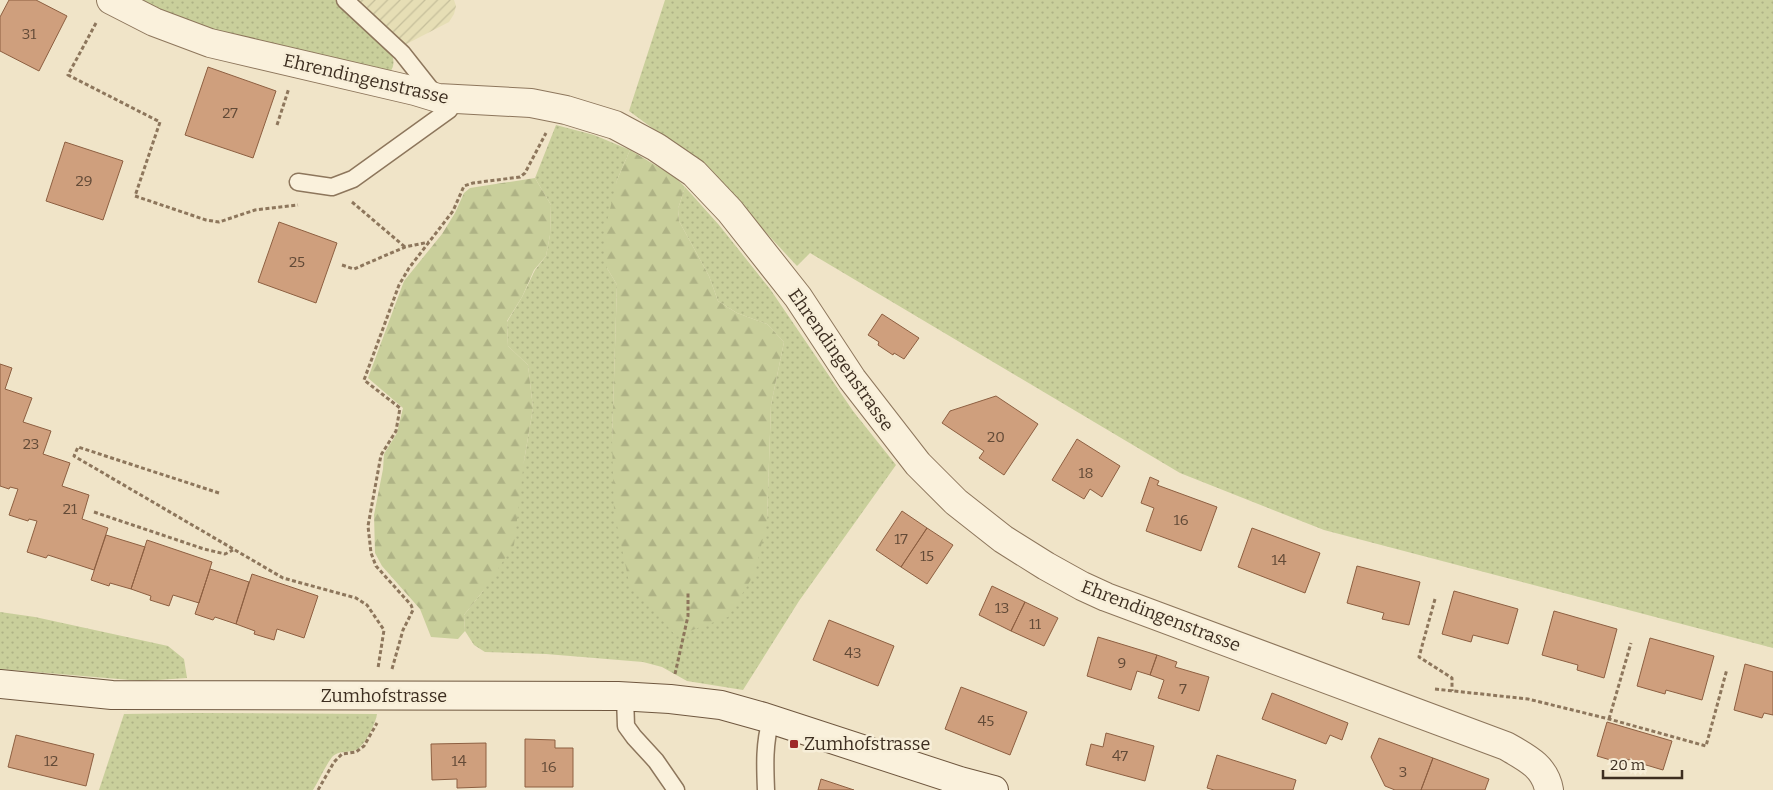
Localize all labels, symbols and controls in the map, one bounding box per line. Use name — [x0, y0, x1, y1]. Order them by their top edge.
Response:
house number: 31 — [22, 25, 36, 43]
street label: Ehrendingenstrasse — [281, 49, 451, 109]
house number: 27 — [222, 104, 238, 122]
house number: 29 — [76, 172, 92, 190]
house number: 25 — [289, 253, 305, 271]
street label: Ehrendingenstrasse — [784, 284, 898, 436]
house number: 20 — [987, 428, 1005, 446]
house number: 23 — [23, 435, 39, 453]
house number: 18 — [1078, 464, 1094, 482]
house number: 21 — [63, 500, 77, 518]
house number: 16 — [1174, 511, 1189, 529]
house number: 17 — [894, 530, 908, 548]
house number: 15 — [920, 547, 934, 565]
house number: 14 — [1272, 551, 1287, 569]
street label: Ehrendingenstrasse — [1078, 575, 1244, 657]
house number: 13 — [995, 599, 1009, 617]
house number: 11 — [1029, 615, 1041, 633]
house number: 43 — [844, 644, 862, 662]
house number: 9 — [1118, 654, 1126, 672]
house number: 7 — [1179, 680, 1187, 698]
street label: Zumhofstrasse — [321, 685, 447, 707]
house number: 45 — [978, 712, 994, 730]
place label: Zumhofstrasse — [804, 733, 930, 755]
marker: Zumhofstrasse — [788, 738, 800, 750]
house number: 47 — [1112, 747, 1129, 765]
scale bar — [1603, 748, 1682, 780]
house number: 12 — [44, 752, 58, 770]
house number: 14 — [452, 752, 467, 770]
text: 20 m — [1610, 756, 1646, 774]
house number: 16 — [542, 758, 557, 776]
house number: 3 — [1399, 763, 1407, 781]

